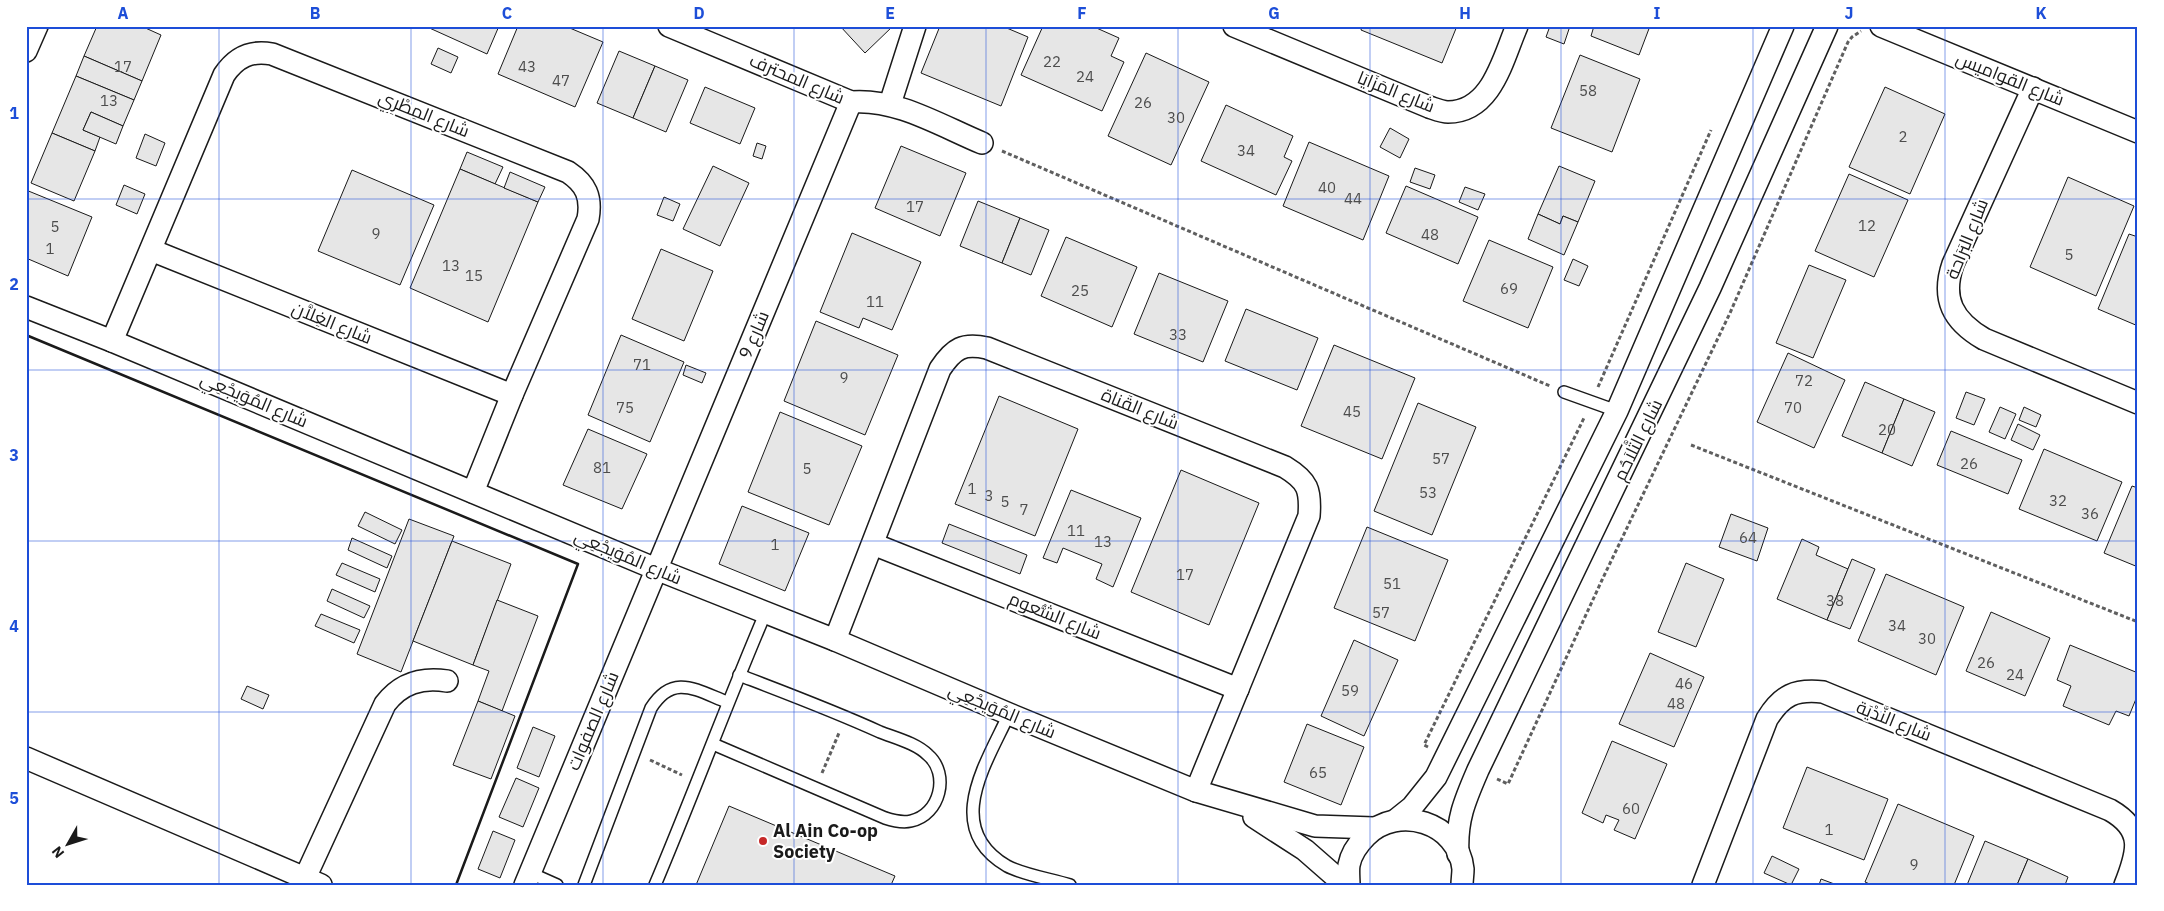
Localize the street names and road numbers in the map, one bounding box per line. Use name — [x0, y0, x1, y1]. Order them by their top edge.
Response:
street label: شارع القواميس — [1952, 46, 2068, 112]
street label: شارع المحترف — [746, 48, 848, 110]
street label: شارع المَزَايَا — [1354, 66, 1438, 118]
street label: شارع المِطْرِي — [374, 85, 473, 145]
street label: شارع البَرَاحة — [1940, 195, 1994, 283]
street label: شارع الغِلاَّن — [288, 296, 376, 350]
street label: شارع 9 — [733, 307, 775, 363]
street label: شارع المُوَيجْعِي — [196, 367, 311, 435]
street label: شارع القَناة — [1098, 383, 1182, 435]
street label: شارع التَّلاَحُم — [1608, 395, 1668, 485]
street label: شارع المُوَيجْعِي — [570, 524, 685, 592]
street label: شارع الشُّعوم — [1005, 587, 1105, 645]
street label: شارع الصفوات — [561, 668, 625, 774]
street label: شارع المُوَيجْعِي — [944, 678, 1059, 746]
street label: شارع النَّدْيَة — [1853, 695, 1935, 747]

